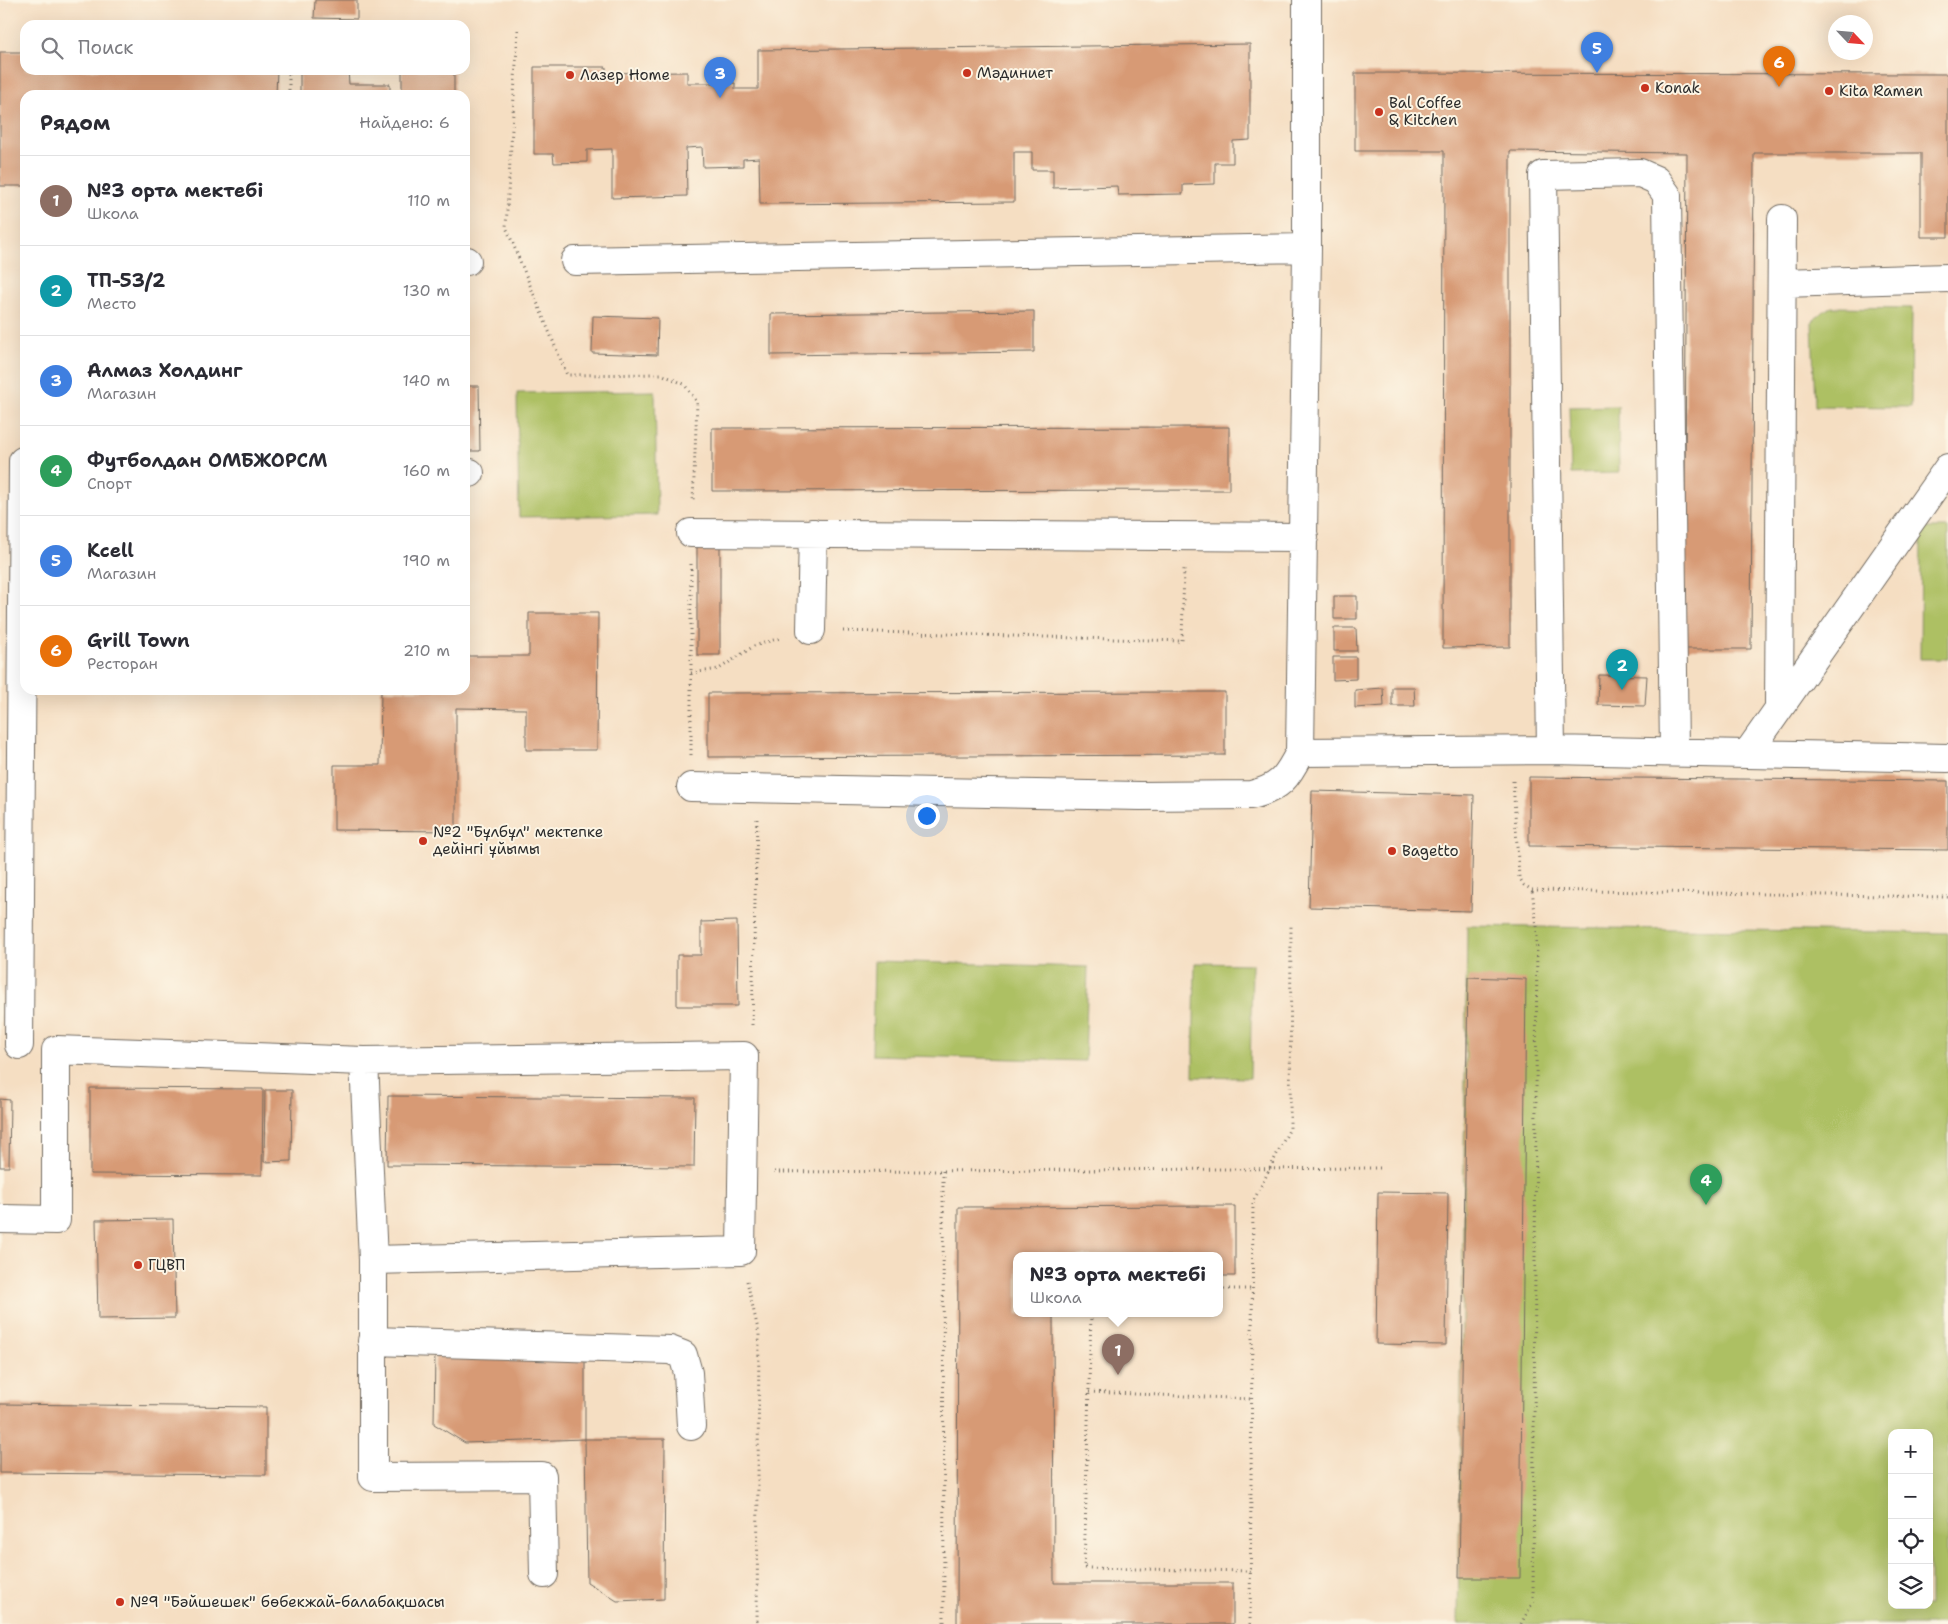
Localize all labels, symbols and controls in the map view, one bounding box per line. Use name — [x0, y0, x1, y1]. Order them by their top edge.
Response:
north arrow — [1828, 15, 1873, 60]
search box — [20, 20, 470, 75]
pin: 5 — [1581, 32, 1613, 73]
icon: search — [38, 34, 66, 62]
text: Поиск — [78, 35, 133, 60]
pin: 6 — [1763, 46, 1795, 87]
pin: 3 — [704, 57, 736, 98]
place label: Мәдиниет — [977, 63, 1053, 83]
place label: Лазер Home — [580, 65, 670, 85]
marker: Мәдиниет — [961, 67, 973, 79]
marker: Лазер Home — [564, 69, 576, 81]
place label: Konak — [1655, 78, 1700, 98]
place label: Kita Ramen — [1839, 81, 1923, 101]
marker: Konak — [1639, 82, 1651, 94]
marker: Kita Ramen — [1823, 85, 1835, 97]
place label: Bal Coffee & Kitchen — [1389, 93, 1462, 130]
marker: Bal Coffee & Kitchen — [1373, 106, 1385, 118]
text: Рядом — [40, 109, 110, 137]
text: Найдено: 6 — [359, 112, 450, 133]
text: №3 орта мектебі — [87, 178, 263, 203]
text: 1 — [52, 190, 60, 211]
text: 110 m — [407, 190, 450, 211]
text: Школа — [87, 203, 139, 224]
text: ТП-53/2 — [87, 268, 165, 293]
text: 2 — [50, 280, 62, 301]
text: 130 m — [403, 280, 450, 301]
text: Место — [87, 293, 137, 314]
text: Алмаз Холдинг — [87, 358, 243, 383]
text: 3 — [50, 370, 62, 391]
text: 140 m — [403, 370, 450, 391]
text: Магазин — [87, 383, 156, 404]
text: Футболдан ОМБЖОРСМ — [87, 448, 328, 473]
text: 4 — [50, 460, 62, 481]
text: 160 m — [403, 460, 450, 481]
text: Спорт — [87, 473, 132, 494]
text: Kcell — [87, 538, 134, 563]
text: 5 — [51, 550, 61, 571]
text: 190 m — [403, 550, 450, 571]
text: Магазин — [87, 563, 156, 584]
text: Grill Town — [87, 628, 190, 653]
text: 6 — [50, 640, 62, 661]
text: 210 m — [403, 640, 450, 661]
pin: 2 — [1606, 649, 1638, 690]
text: Ресторан — [87, 653, 158, 674]
your location — [914, 803, 940, 829]
place label: №2 "Бұлбұл" мектепке дейінгі ұйымы — [433, 822, 603, 859]
marker: №2 "Бұлбұл" мектепке дейінгі ұйымы — [417, 835, 429, 847]
place label: Bagetto — [1402, 841, 1459, 861]
marker: Bagetto — [1386, 845, 1398, 857]
pin: 4 — [1690, 1164, 1722, 1205]
popup — [1013, 1252, 1223, 1317]
place label: ГЦВП — [148, 1255, 185, 1275]
marker: ГЦВП — [132, 1259, 144, 1271]
text: №3 орта мектебі — [1030, 1262, 1206, 1287]
text: Школа — [1030, 1287, 1082, 1308]
pin: 1 — [1102, 1334, 1134, 1375]
map controls — [1888, 1429, 1933, 1609]
button: + — [1888, 1429, 1933, 1474]
button: − — [1888, 1474, 1933, 1519]
button: locate — [1888, 1519, 1933, 1564]
button: layers — [1888, 1564, 1933, 1609]
place label: №9 "Бәйшешек" бөбекжай-балабақшасы — [130, 1592, 445, 1612]
marker: №9 "Бәйшешек" бөбекжай-балабақшасы — [114, 1596, 126, 1608]

